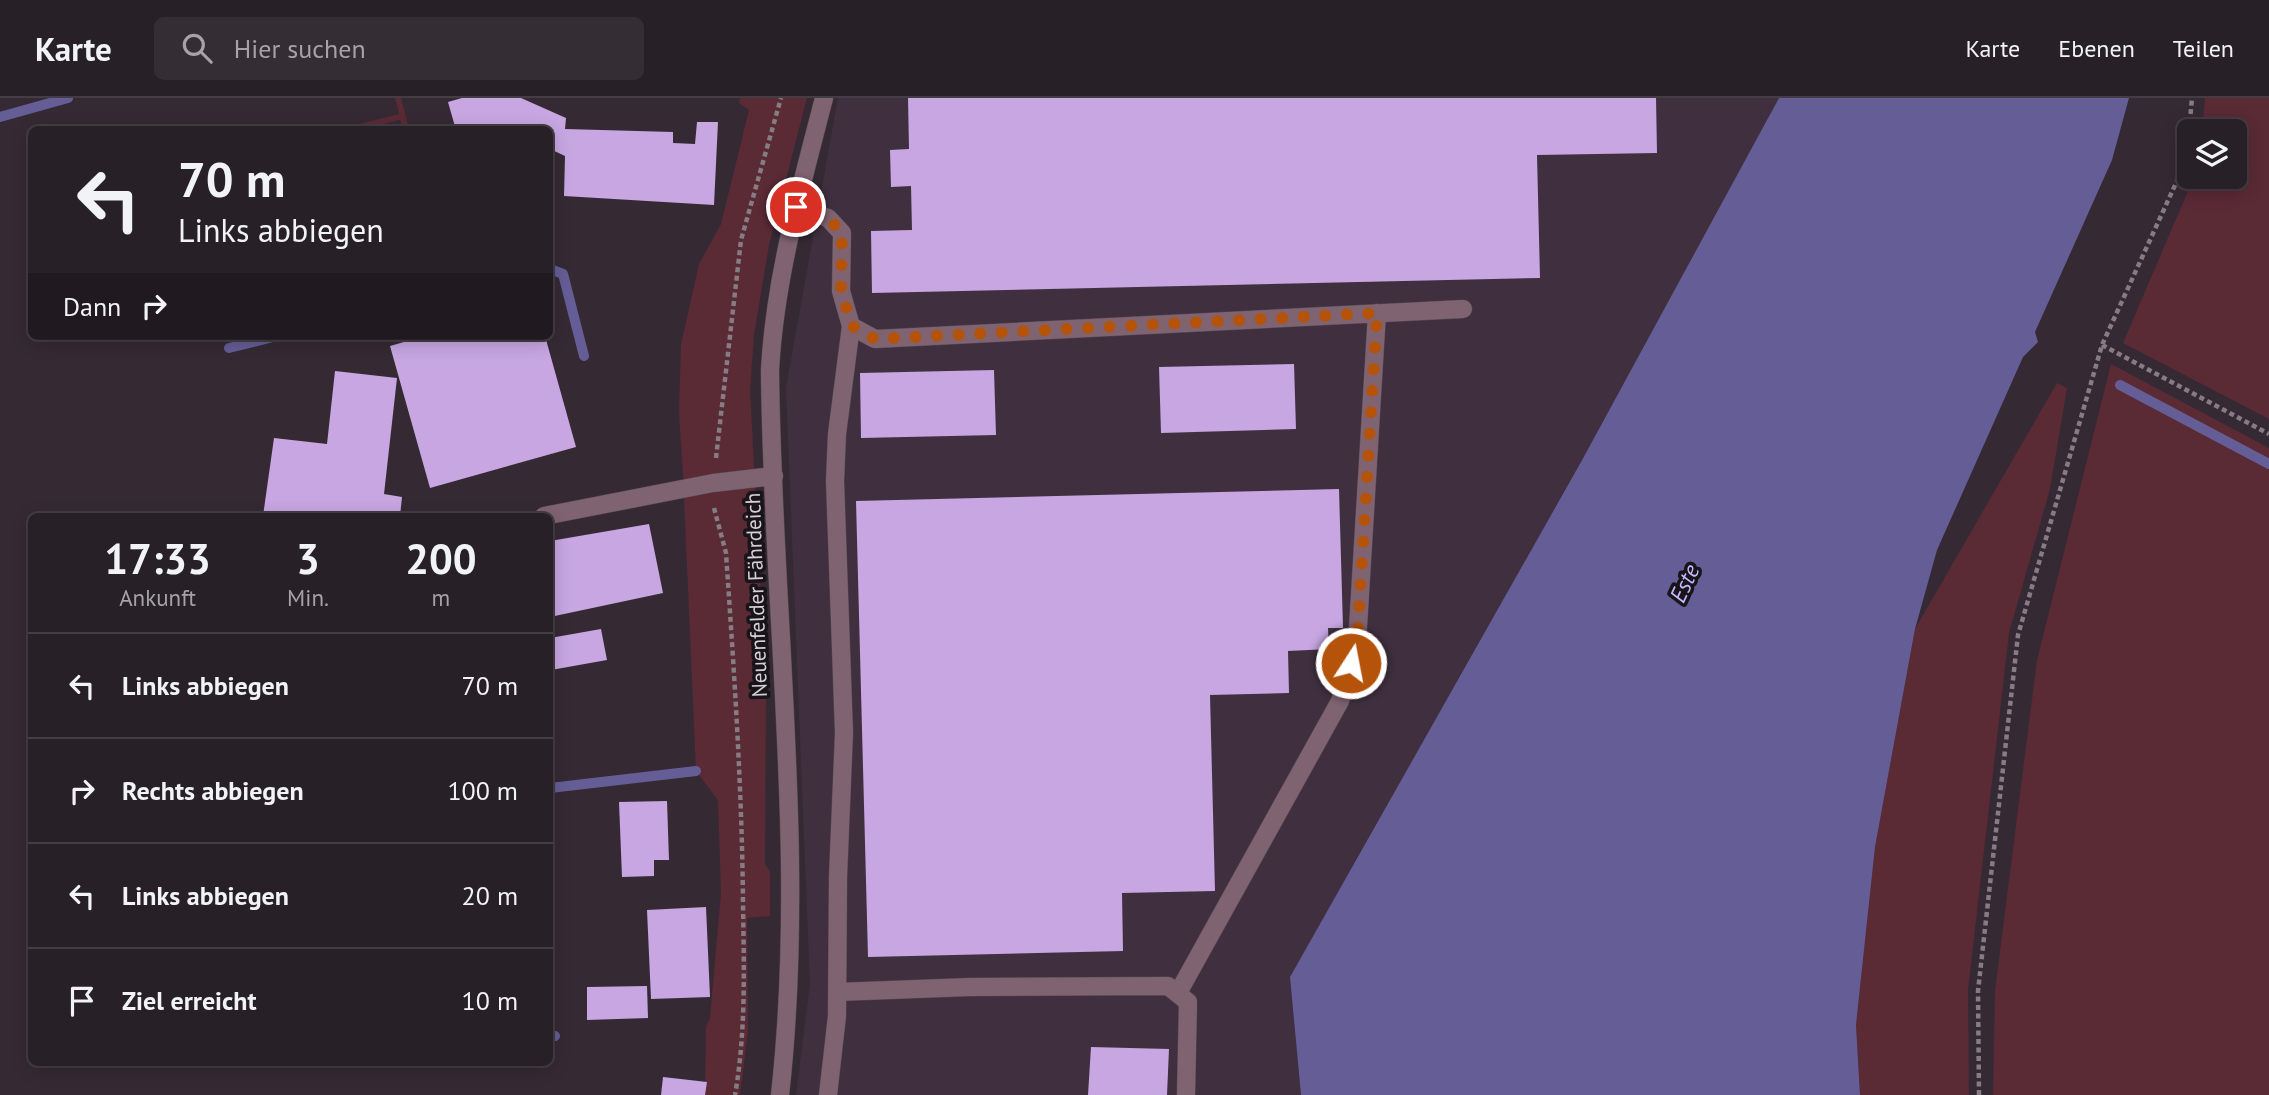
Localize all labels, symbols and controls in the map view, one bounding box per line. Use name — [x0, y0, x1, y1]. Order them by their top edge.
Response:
search box — [154, 17, 644, 80]
text: Karte — [35, 27, 112, 70]
icon: search — [178, 29, 216, 67]
text: Hier suchen — [234, 32, 366, 65]
text: Karte — [1966, 33, 2020, 64]
text: Ebenen — [2058, 33, 2135, 64]
text: Teilen — [2173, 33, 2234, 64]
map controls — [2177, 119, 2247, 189]
button: layers — [2177, 119, 2247, 189]
text: 70 m — [178, 147, 285, 211]
icon: left — [63, 154, 154, 245]
pin — [766, 177, 826, 237]
icon: arrive — [777, 188, 815, 226]
text: Links abbiegen — [178, 209, 384, 251]
icon: right — [135, 287, 173, 325]
text: Dann — [63, 290, 121, 323]
street label: Neuenfelder Fährdeich — [739, 492, 773, 698]
text: 17:33 — [104, 531, 211, 586]
text: 3 — [296, 531, 320, 586]
text: 200 — [405, 531, 477, 586]
water label: Este — [1663, 559, 1705, 607]
text: Ankunft — [119, 583, 196, 612]
text: Min. — [287, 583, 329, 612]
text: m — [432, 583, 450, 612]
position arrow — [1314, 626, 1388, 700]
icon: left — [63, 667, 101, 705]
text: Links abbiegen — [122, 669, 289, 702]
text: 70 m — [462, 669, 518, 702]
icon: right — [63, 772, 101, 810]
text: Rechts abbiegen — [122, 774, 304, 807]
text: 100 m — [447, 774, 518, 807]
icon: left — [63, 877, 101, 915]
text: Links abbiegen — [122, 879, 289, 912]
text: 20 m — [462, 879, 518, 912]
icon: arrive — [63, 982, 101, 1020]
text: Ziel erreicht — [122, 984, 257, 1017]
text: 10 m — [462, 984, 518, 1017]

